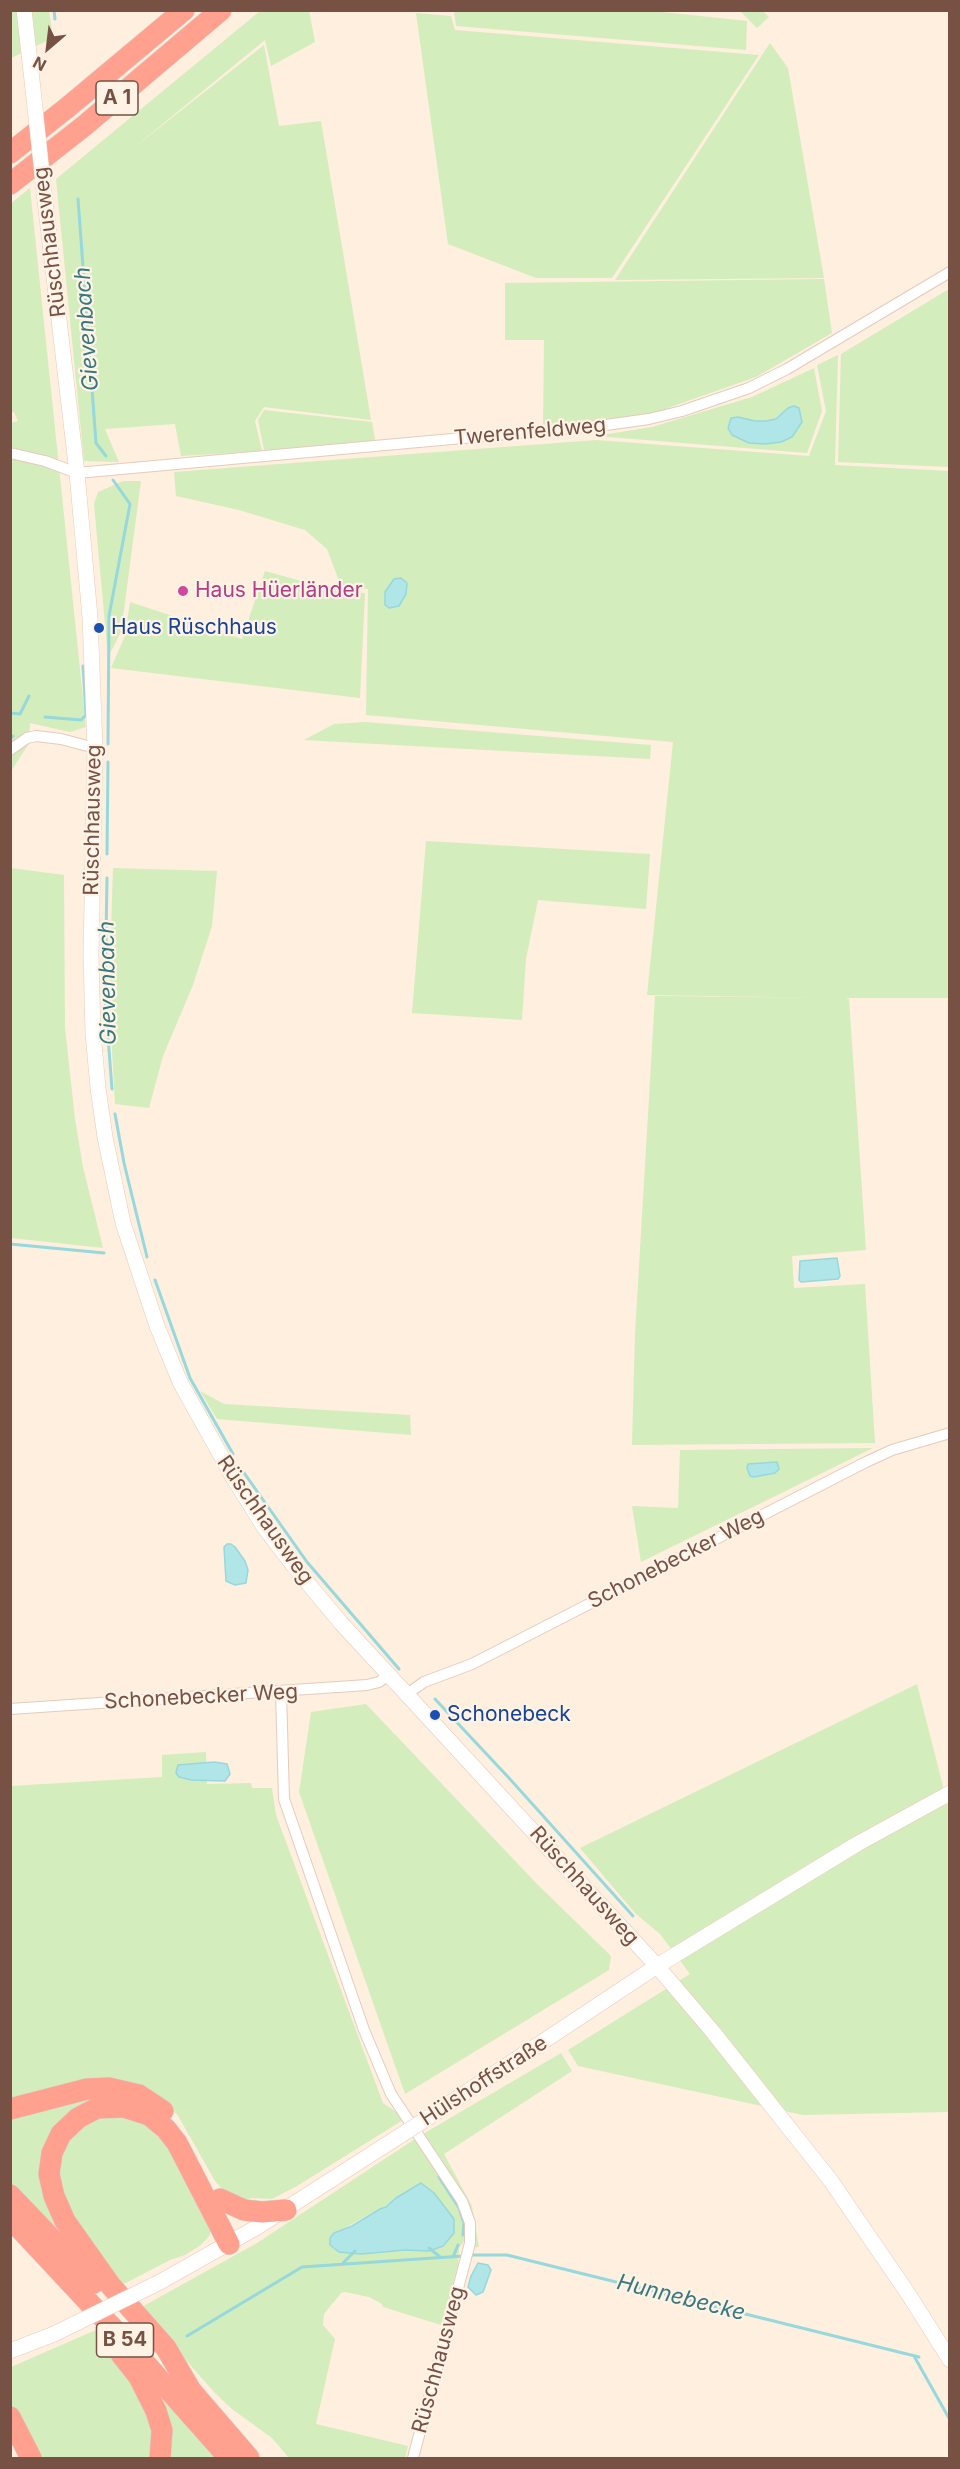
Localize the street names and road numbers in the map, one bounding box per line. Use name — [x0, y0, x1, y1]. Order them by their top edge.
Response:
road number: A 1 — [96, 81, 138, 115]
street label: Rüschhausweg — [28, 165, 72, 319]
street label: Twerenfeldweg — [453, 413, 607, 451]
street label: Rüschhausweg — [79, 744, 107, 896]
street label: Rüschhausweg — [211, 1451, 319, 1589]
street label: Schonebecker Weg — [584, 1504, 768, 1614]
street label: Schonebecker Weg — [103, 1679, 299, 1715]
street label: Rüschhausweg — [524, 1821, 644, 1951]
street label: Hülshoffstraße — [416, 2031, 552, 2131]
street label: Rüschhausweg — [407, 2284, 471, 2436]
road number: B 54 — [96, 2323, 154, 2357]

